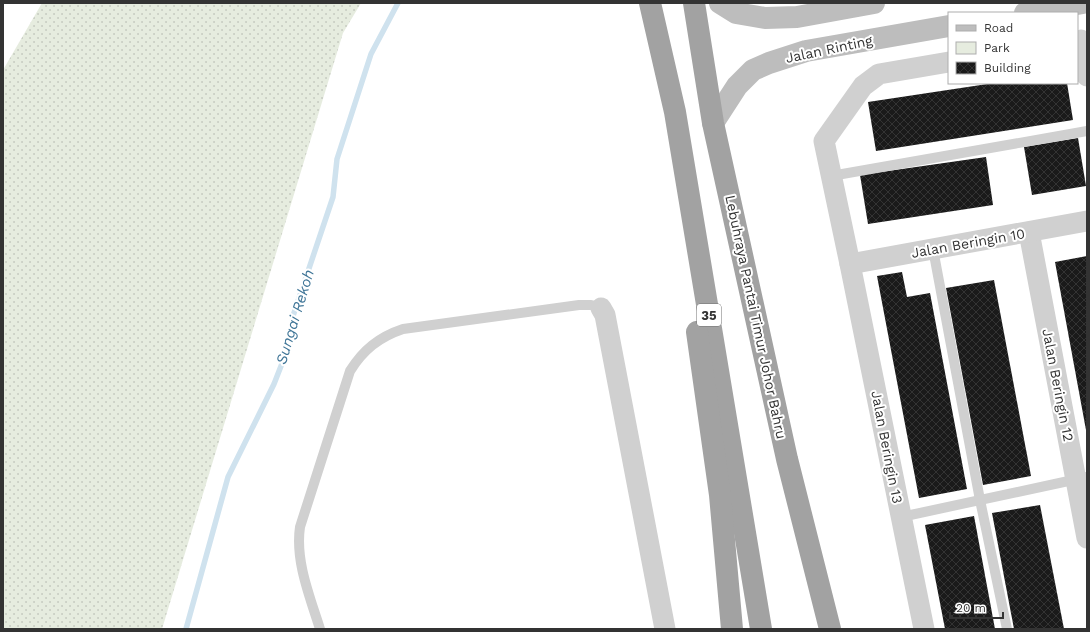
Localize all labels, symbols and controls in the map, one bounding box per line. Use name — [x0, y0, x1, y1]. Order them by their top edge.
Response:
legend — [948, 12, 1078, 84]
text: Road — [984, 21, 1013, 35]
street label: Jalan Rinting — [784, 32, 874, 66]
text: Park — [984, 41, 1010, 55]
text: Building — [984, 61, 1031, 75]
street label: Lebuhraya Pantai Timur Johor Bahru — [722, 194, 790, 440]
street label: Jalan Beringin 10 — [910, 225, 1026, 261]
water label: Sungai Rekoh — [272, 267, 318, 367]
road number: 35 — [697, 304, 721, 326]
street label: Jalan Beringin 12 — [1039, 327, 1077, 443]
street label: Jalan Beringin 13 — [868, 389, 906, 505]
scale bar — [950, 594, 1003, 620]
text: 20 m — [956, 601, 986, 615]

